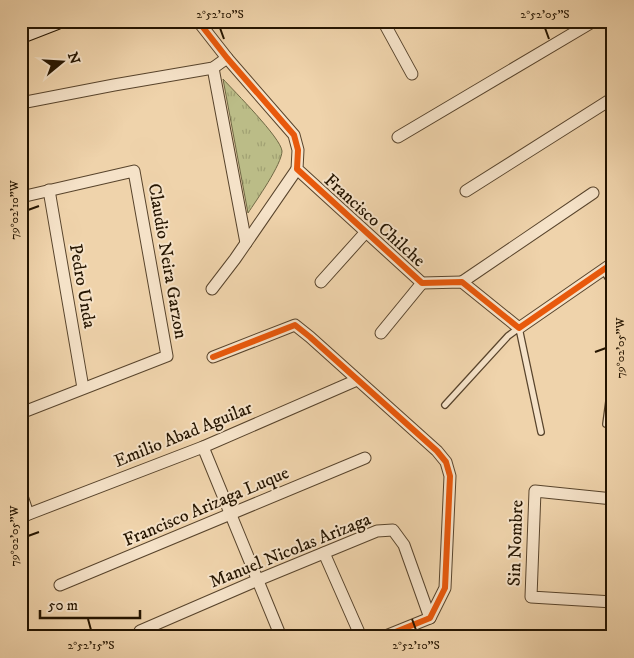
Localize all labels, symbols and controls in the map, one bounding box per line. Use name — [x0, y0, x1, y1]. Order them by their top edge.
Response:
text: 2°52'10"S — [196, 7, 244, 22]
text: 2°52'05"S — [520, 7, 570, 22]
north arrow — [38, 38, 88, 88]
text: N — [63, 50, 84, 67]
street label: Francisco Chilche — [319, 170, 429, 272]
text: 79°02'10"W — [7, 179, 22, 240]
street label: Claudio Neira Garzon — [143, 182, 192, 341]
street label: Pedro Unda — [64, 242, 100, 331]
text: 79°02'05"W — [613, 317, 628, 378]
street label: Emilio Abad Aguilar — [111, 397, 256, 473]
street label: Francisco Arizaga Luque — [120, 462, 293, 552]
street label: Sin Nombre — [503, 499, 529, 587]
text: 79°02'05"W — [7, 505, 22, 566]
street label: Manuel Nicolas Arizaga — [207, 508, 374, 593]
scale bar — [40, 588, 140, 620]
text: 50 m — [48, 596, 78, 615]
text: 2°52'15"S — [67, 638, 115, 653]
text: 2°52'10"S — [392, 638, 440, 653]

